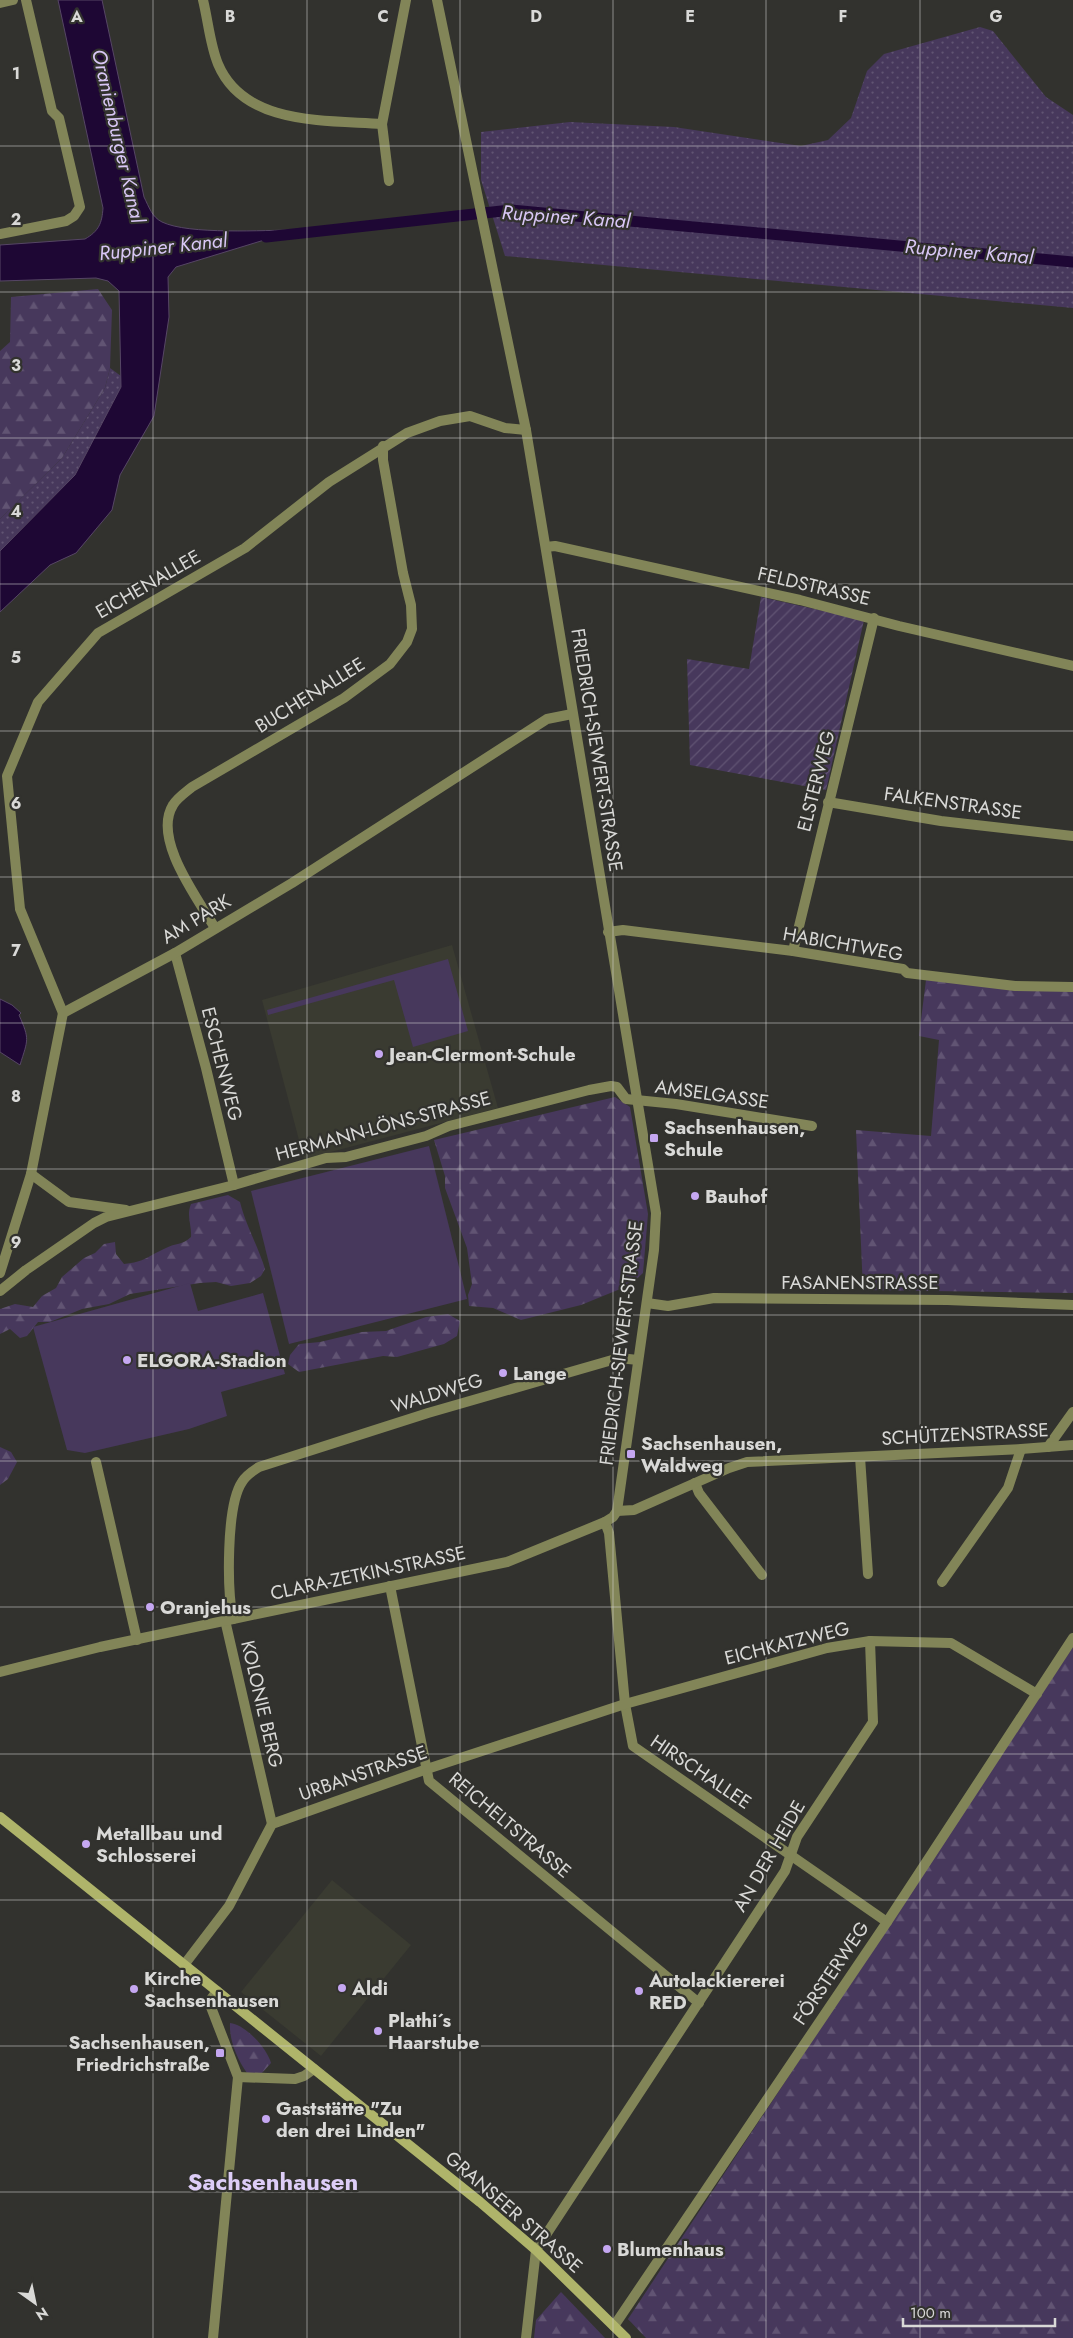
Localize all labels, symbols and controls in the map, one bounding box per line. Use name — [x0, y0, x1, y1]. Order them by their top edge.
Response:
text: A — [70, 5, 83, 28]
text: B — [225, 5, 235, 28]
text: C — [377, 5, 389, 28]
text: D — [530, 5, 542, 28]
text: E — [685, 5, 695, 28]
text: F — [839, 5, 847, 28]
text: G — [989, 5, 1003, 28]
water label: Oranienburger Kanal — [84, 46, 152, 227]
text: 1 — [12, 62, 20, 85]
water label: Ruppiner Kanal — [501, 198, 633, 236]
text: 2 — [11, 208, 21, 231]
water label: Ruppiner Kanal — [97, 226, 230, 268]
water label: Ruppiner Kanal — [904, 232, 1036, 272]
text: 3 — [11, 354, 21, 377]
text: 4 — [10, 500, 22, 523]
street label: EICHENALLEE — [90, 543, 206, 625]
street label: FELDSTRASSE — [755, 560, 873, 612]
street label: FRIEDRICH-SIEWERT-STRASSE — [564, 626, 630, 874]
text: 5 — [11, 646, 21, 669]
street label: BUCHENALLEE — [250, 650, 370, 740]
street label: ELSTERWEG — [790, 728, 842, 834]
street label: FALKENSTRASSE — [882, 780, 1024, 826]
text: 6 — [11, 792, 21, 815]
street label: AM PARK — [156, 888, 236, 950]
street label: HABICHTWEG — [781, 920, 905, 968]
text: 7 — [11, 939, 21, 962]
street label: ESCHENWEG — [195, 1004, 249, 1124]
place label: Jean-Clermont-Schule — [385, 1041, 576, 1068]
marker: Jean-Clermont-Schule — [373, 1048, 385, 1060]
street label: AMSELGASSE — [653, 1073, 771, 1115]
street label: HERMANN-LÖNS-STRASSE — [272, 1084, 494, 1168]
text: 8 — [11, 1085, 21, 1108]
place label: Sachsenhausen, Schule — [664, 1114, 805, 1163]
marker: Sachsenhausen, Schule — [648, 1132, 660, 1144]
place label: Bauhof — [705, 1183, 769, 1210]
marker: Bauhof — [689, 1190, 701, 1202]
street label: FRIEDRICH-SIEWERT-STRASSE — [593, 1219, 649, 1467]
text: 9 — [11, 1231, 21, 1254]
street label: FASANENSTRASSE — [781, 1269, 939, 1296]
place label: ELGORA-Stadion — [137, 1347, 287, 1374]
marker: ELGORA-Stadion — [121, 1354, 133, 1366]
place label: Lange — [513, 1360, 567, 1387]
street label: WALDWEG — [388, 1366, 486, 1420]
marker: Lange — [497, 1367, 509, 1379]
street label: SCHÜTZENSTRASSE — [881, 1416, 1049, 1452]
place label: Sachsenhausen, Waldweg — [641, 1430, 782, 1479]
marker: Sachsenhausen, Waldweg — [625, 1448, 637, 1460]
street label: CLARA-ZETKIN-STRASSE — [268, 1539, 468, 1607]
place label: Oranjehus — [160, 1594, 251, 1621]
marker: Oranjehus — [144, 1601, 156, 1613]
street label: EICHKATZWEG — [722, 1614, 852, 1672]
street label: KOLONIE BERG — [234, 1638, 290, 1770]
street label: HIRSCHALLEE — [645, 1728, 757, 1816]
street label: URBANSTRASSE — [295, 1738, 431, 1808]
street label: REICHELTSTRASSE — [443, 1766, 577, 1884]
street label: AN DER HEIDE — [726, 1795, 812, 1917]
place label: Metallbau und Schlosserei — [96, 1820, 223, 1869]
marker: Metallbau und Schlosserei — [80, 1838, 92, 1850]
street label: FÖRSTERWEG — [786, 1916, 876, 2030]
place label: Kirche Sachsenhausen — [144, 1965, 279, 2014]
place label: Autolackiererei RED — [648, 1967, 785, 2016]
place label: Aldi — [351, 1975, 388, 2002]
marker: Aldi — [336, 1982, 348, 1994]
marker: Kirche Sachsenhausen — [128, 1983, 140, 1995]
marker: Autolackiererei RED — [633, 1985, 645, 1997]
place label: Plathi´s Haarstube — [388, 2007, 480, 2056]
marker: Plathi´s Haarstube — [372, 2025, 384, 2037]
place label: Sachsenhausen, Friedrichstraße — [69, 2029, 210, 2078]
marker: Sachsenhausen, Friedrichstraße — [214, 2047, 226, 2059]
place label: Gaststätte "Zu den drei Linden" — [276, 2095, 425, 2144]
marker: Gaststätte "Zu den drei Linden" — [260, 2113, 272, 2125]
street label: GRANSEER STRASSE — [439, 2145, 589, 2279]
district label: Sachsenhausen — [188, 2164, 358, 2199]
place label: Blumenhaus — [617, 2236, 724, 2263]
marker: Blumenhaus — [601, 2243, 613, 2255]
north arrow — [10, 2278, 60, 2328]
scale bar — [903, 2296, 1056, 2328]
text: N — [32, 2302, 52, 2325]
text: 100 m — [910, 2302, 951, 2324]

